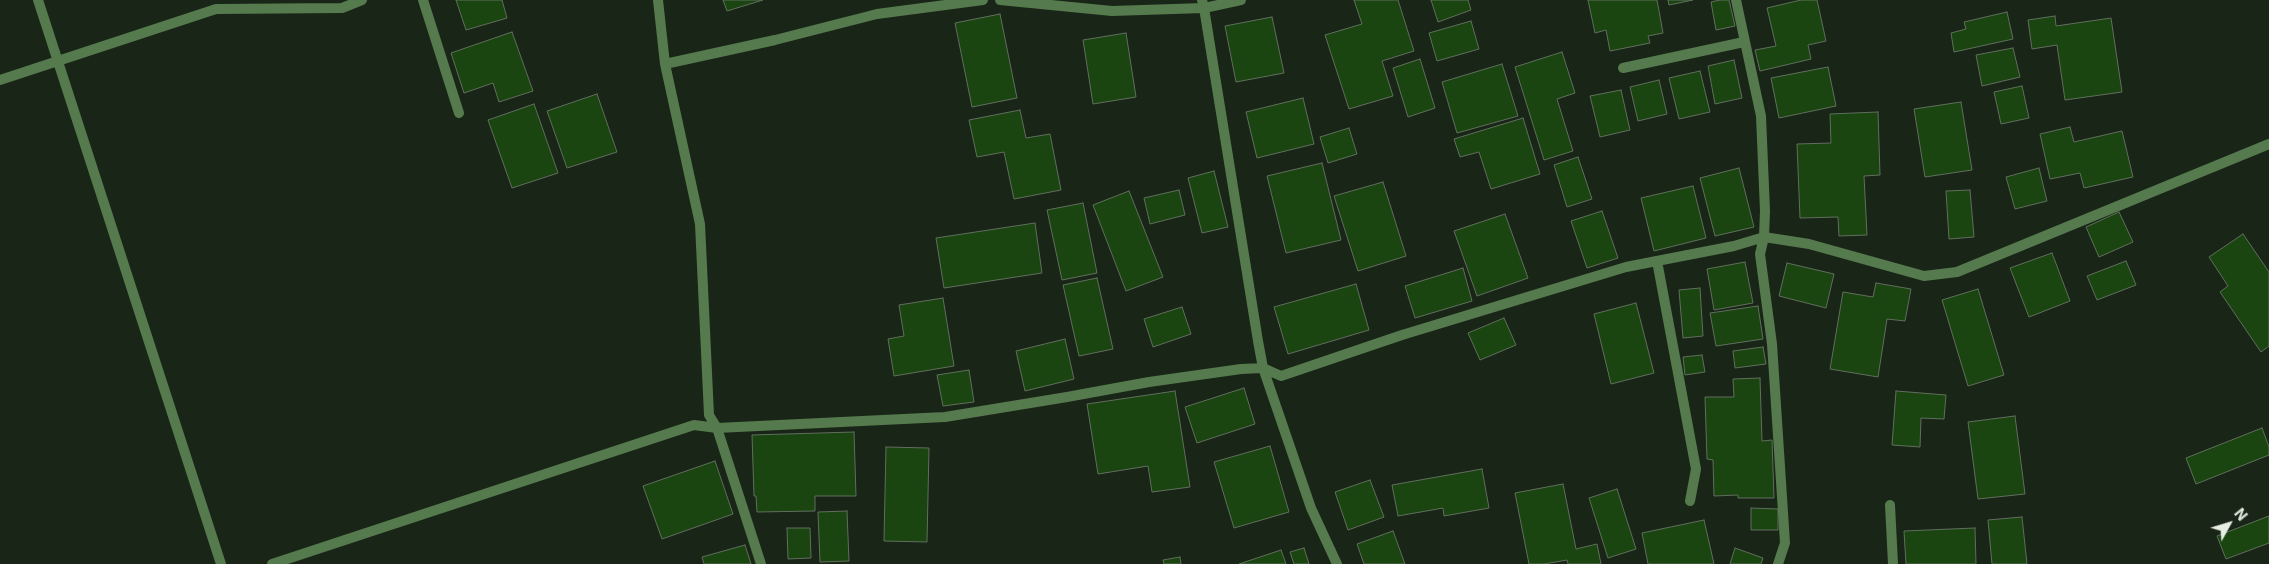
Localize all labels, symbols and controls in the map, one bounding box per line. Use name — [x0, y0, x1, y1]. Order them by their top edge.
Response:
north arrow — [2204, 499, 2254, 549]
text: N — [2231, 505, 2251, 524]

